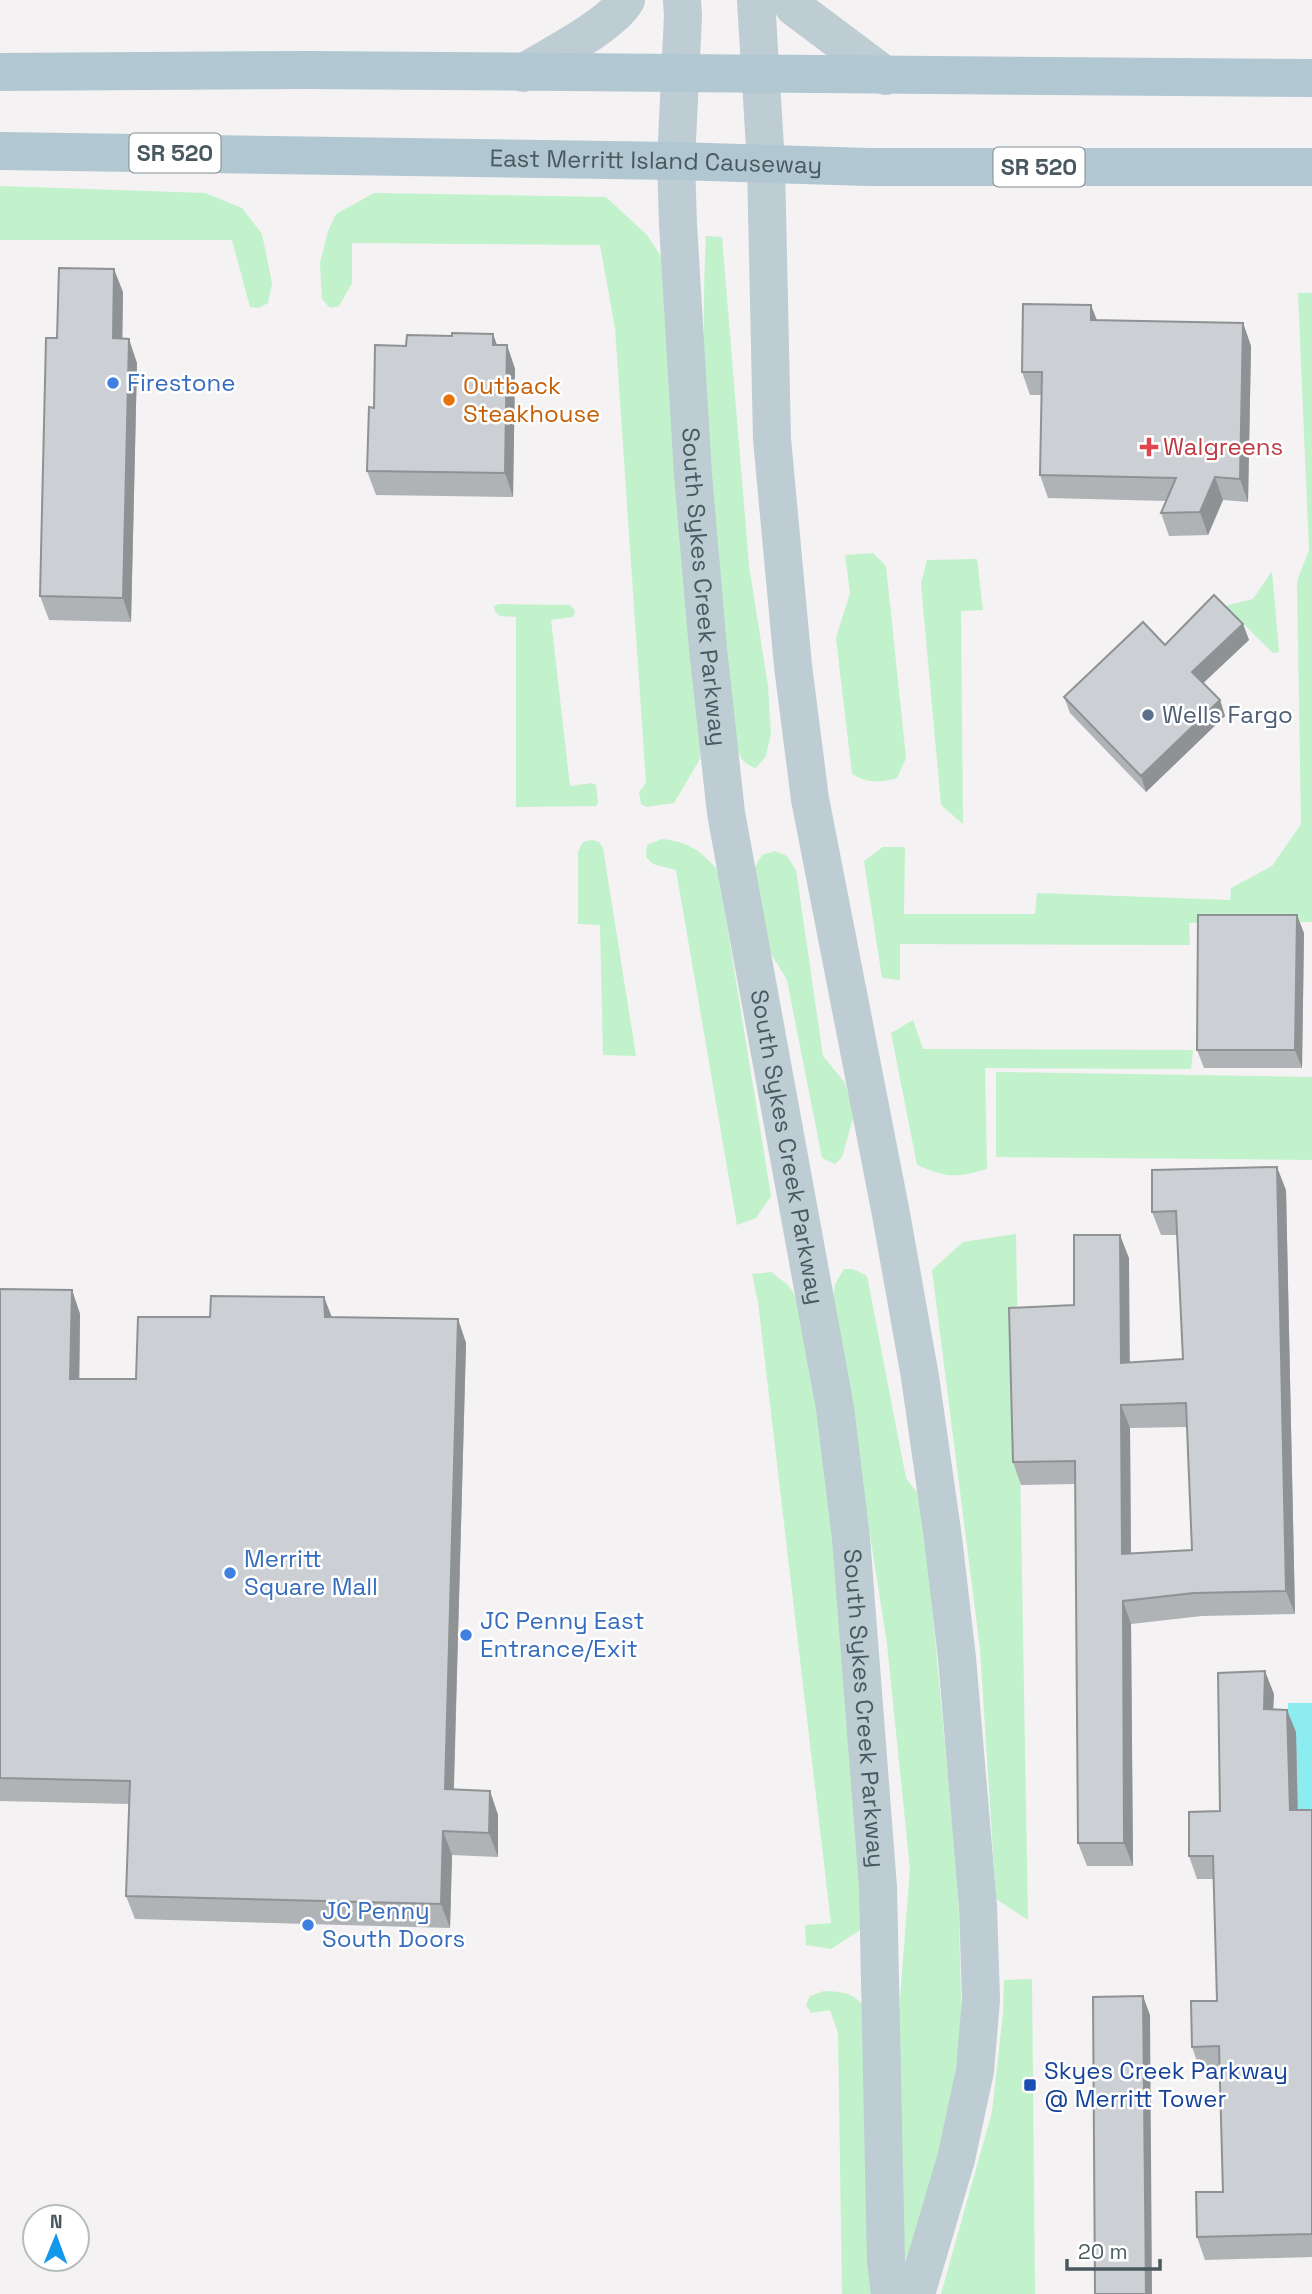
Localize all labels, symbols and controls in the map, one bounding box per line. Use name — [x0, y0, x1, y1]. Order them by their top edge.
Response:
road number: SR 520 — [130, 134, 220, 172]
street label: East Merritt Island Causeway — [489, 142, 823, 181]
road number: SR 520 — [993, 148, 1084, 186]
place label: Firestone — [127, 367, 235, 398]
place label: Outback Steakhouse — [463, 370, 600, 429]
marker: Firestone — [105, 375, 121, 391]
marker: Outback Steakhouse — [441, 392, 457, 408]
street label: South Sykes Creek Parkway — [675, 427, 735, 748]
place label: Walgreens — [1163, 431, 1283, 462]
marker: Walgreens — [1141, 439, 1157, 455]
place label: Wells Fargo — [1162, 699, 1293, 730]
marker: Wells Fargo — [1140, 707, 1156, 723]
street label: South Sykes Creek Parkway — [744, 987, 832, 1307]
place label: Merritt Square Mall — [244, 1543, 378, 1602]
street label: South Sykes Creek Parkway — [837, 1548, 892, 1869]
marker: Merritt Square Mall — [222, 1565, 238, 1581]
place label: JC Penny East Entrance/Exit — [480, 1605, 644, 1664]
marker: JC Penny East Entrance/Exit — [458, 1627, 474, 1643]
place label: JC Penny South Doors — [322, 1895, 465, 1954]
marker: JC Penny South Doors — [300, 1917, 316, 1933]
place label: Skyes Creek Parkway @ Merritt Tower — [1044, 2055, 1288, 2114]
marker: Skyes Creek Parkway @ Merritt Tower — [1022, 2077, 1038, 2093]
north arrow — [21, 2203, 91, 2273]
text: N — [50, 2209, 63, 2234]
scale bar — [1067, 2228, 1160, 2272]
text: 20 m — [1078, 2238, 1128, 2265]

